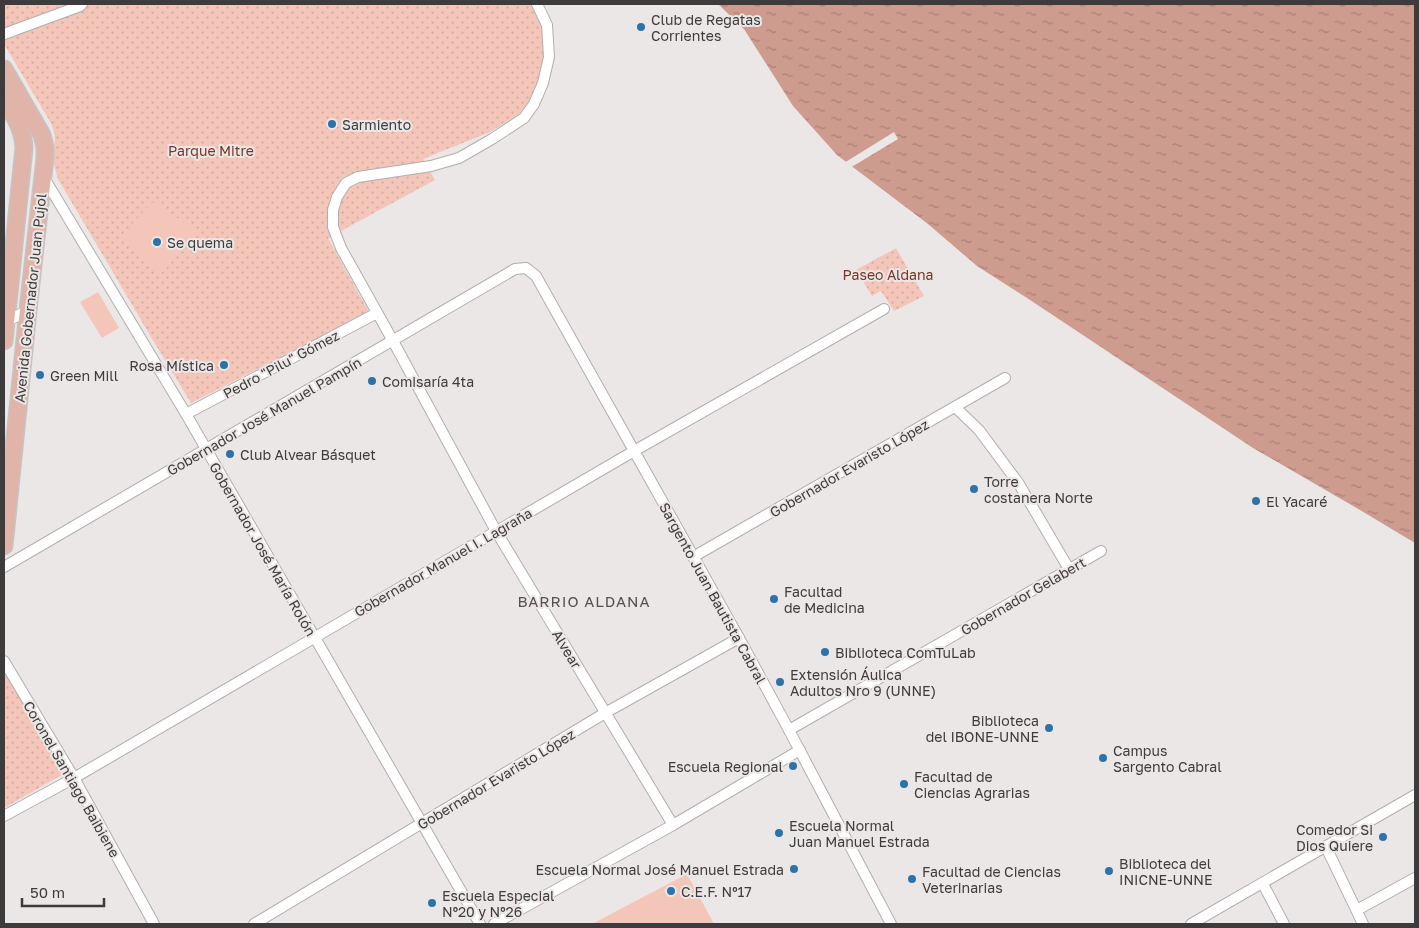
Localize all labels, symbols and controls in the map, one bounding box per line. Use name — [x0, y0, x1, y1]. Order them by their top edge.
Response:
place label: Club de Regatas Corrientes — [651, 11, 761, 44]
marker: Club de Regatas Corrientes — [635, 21, 647, 33]
place label: Sarmiento — [342, 116, 411, 133]
marker: Sarmiento — [326, 118, 338, 130]
park label: Parque Mitre — [168, 142, 254, 159]
street label: Avenida Gobernador Juan Pujol — [11, 193, 49, 403]
place label: Se quema — [167, 234, 233, 251]
marker: Se quema — [151, 236, 163, 248]
park label: Paseo Aldana — [843, 266, 933, 283]
street label: Pedro "Pilu" Gómez — [220, 326, 342, 402]
street label: Gobernador José Manuel Pampín — [164, 353, 364, 479]
place label: Rosa Mística — [129, 357, 214, 374]
marker: Rosa Mística — [218, 359, 230, 371]
place label: Green Mill — [50, 367, 118, 384]
marker: Green Mill — [34, 369, 46, 381]
place label: Comisaría 4ta — [382, 373, 474, 390]
marker: Comisaría 4ta — [366, 375, 378, 387]
street label: Gobernador Evaristo López — [766, 415, 932, 521]
place label: Club Alvear Básquet — [240, 446, 376, 463]
marker: Club Alvear Básquet — [224, 448, 236, 460]
street label: Gobernador José María Rolón — [206, 459, 320, 639]
place label: Torre costanera Norte — [984, 473, 1093, 506]
marker: Torre costanera Norte — [968, 483, 980, 495]
place label: El Yacaré — [1266, 493, 1327, 510]
marker: El Yacaré — [1250, 495, 1262, 507]
street label: Sargento Juan Bautista Cabral — [656, 499, 770, 687]
street label: Gobernador Manuel I. Lagraña — [351, 504, 535, 620]
street label: Gobernador Gelabert — [958, 553, 1088, 639]
place label: Facultad de Medicina — [784, 583, 865, 616]
district label: BARRIO ALDANA — [517, 592, 651, 610]
marker: Facultad de Medicina — [768, 593, 780, 605]
street label: Alvear — [549, 626, 585, 672]
place label: Biblioteca ComTuLab — [835, 644, 976, 661]
marker: Biblioteca ComTuLab — [819, 646, 831, 658]
place label: Extensión Áulica Adultos Nro 9 (UNNE) — [790, 666, 936, 699]
marker: Extensión Áulica Adultos Nro 9 (UNNE) — [774, 676, 786, 688]
street label: Coronel Santiago Baibiene — [20, 698, 124, 860]
place label: Biblioteca del IBONE-UNNE — [926, 712, 1039, 745]
marker: Biblioteca del IBONE-UNNE — [1043, 722, 1055, 734]
street label: Gobernador Evaristo López — [414, 725, 578, 833]
place label: Campus Sargento Cabral — [1113, 742, 1222, 775]
marker: Campus Sargento Cabral — [1097, 752, 1109, 764]
place label: Escuela Regional — [668, 758, 783, 775]
marker: Escuela Regional — [787, 760, 799, 772]
place label: Facultad de Ciencias Agrarias — [914, 768, 1030, 801]
marker: Facultad de Ciencias Agrarias — [898, 778, 910, 790]
place label: Escuela Normal Juan Manuel Estrada — [789, 817, 930, 850]
place label: Comedor Si Dios Quiere — [1296, 821, 1373, 854]
marker: Escuela Normal Juan Manuel Estrada — [773, 827, 785, 839]
marker: Comedor Si Dios Quiere — [1377, 831, 1389, 843]
place label: Biblioteca del INICNE-UNNE — [1119, 855, 1213, 888]
place label: Escuela Normal José Manuel Estrada — [536, 861, 784, 878]
marker: Escuela Normal José Manuel Estrada — [788, 863, 800, 875]
place label: Facultad de Ciencias Veterinarias — [922, 863, 1061, 896]
marker: Biblioteca del INICNE-UNNE — [1103, 865, 1115, 877]
marker: Facultad de Ciencias Veterinarias — [906, 873, 918, 885]
scale bar — [22, 876, 105, 908]
text: 50 m — [30, 883, 65, 901]
place label: C.E.F. Nº17 — [681, 883, 752, 900]
marker: C.E.F. Nº17 — [665, 885, 677, 897]
place label: Escuela Especial Nº20 y Nº26 — [442, 887, 555, 920]
marker: Escuela Especial Nº20 y Nº26 — [426, 897, 438, 909]

